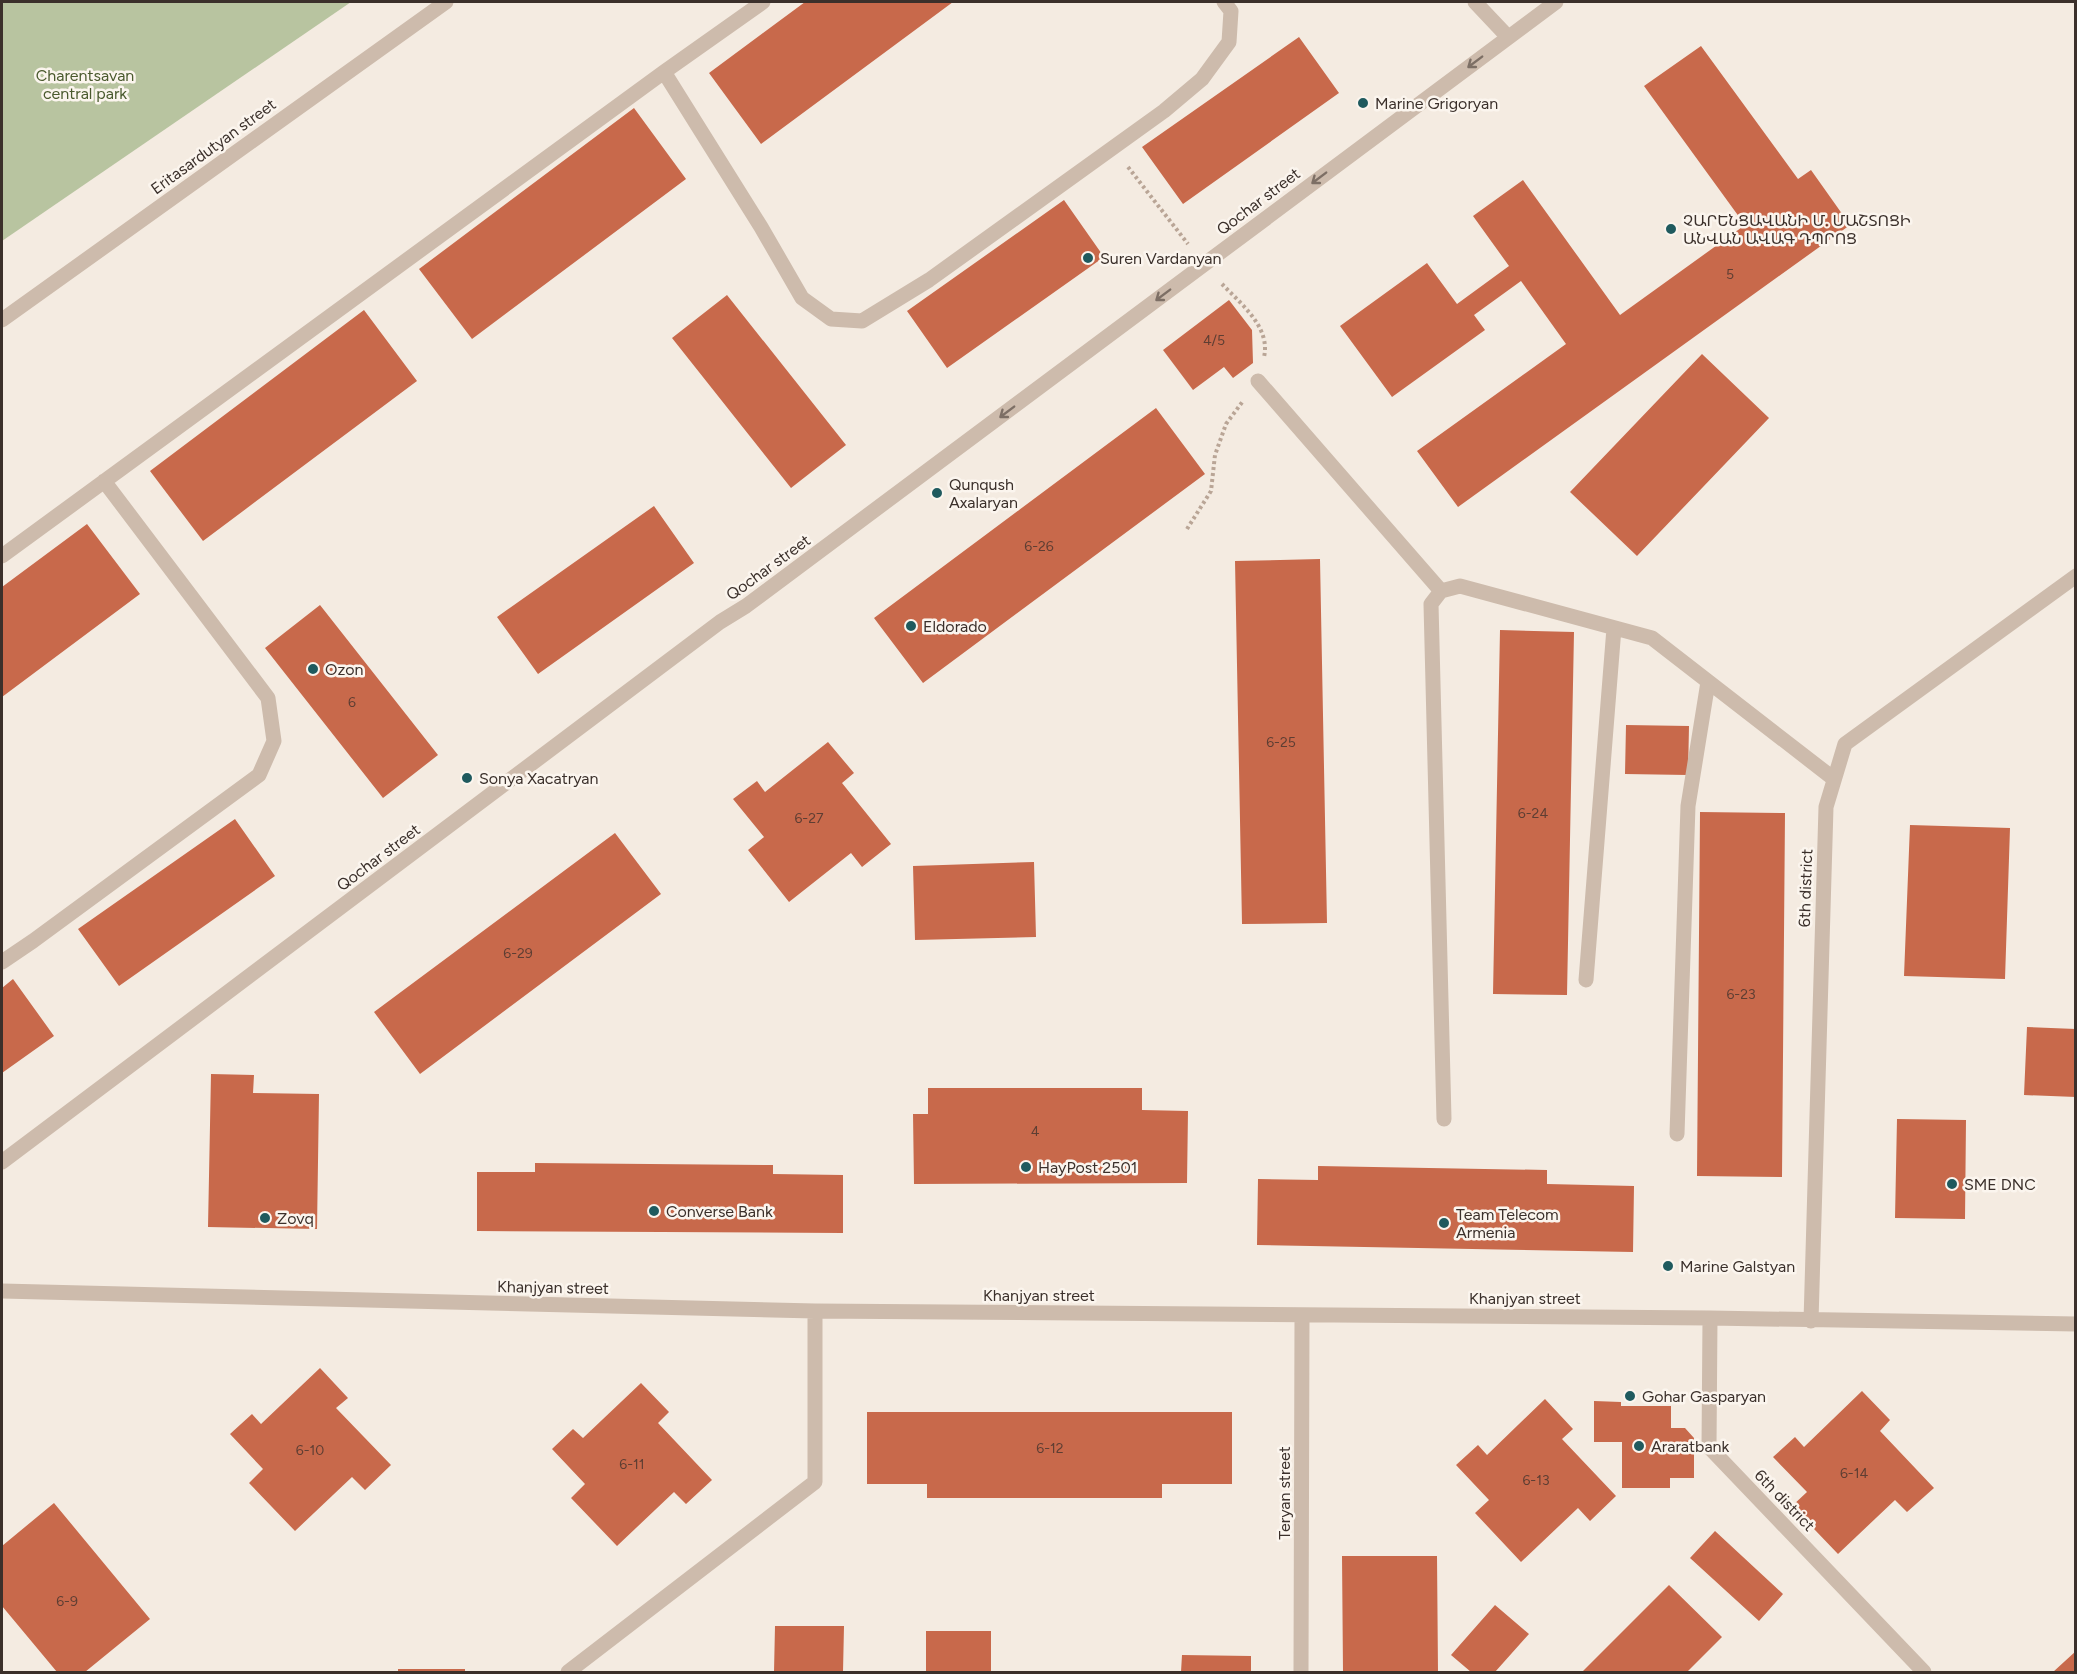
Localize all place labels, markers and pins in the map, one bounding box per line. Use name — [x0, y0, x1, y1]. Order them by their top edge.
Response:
place label: Marine Grigoryan — [1375, 94, 1498, 113]
marker: Marine Grigoryan — [1356, 96, 1370, 110]
place label: ՉԱՐԵՆՑԱՎԱՆԻ Մ. ՄԱՇՏՈՑԻ ԱՆՎԱՆ ԱՎԱԳ ԴՊՐՈՑ — [1683, 211, 1911, 248]
marker: ՉԱՐԵՆՑԱՎԱՆԻ Մ. ՄԱՇՏՈՑԻ ԱՆՎԱՆ ԱՎԱԳ ԴՊՐՈՑ — [1664, 222, 1678, 236]
place label: Suren Vardanyan — [1100, 249, 1222, 268]
marker: Suren Vardanyan — [1081, 251, 1095, 265]
place label: Qunqush Axalaryan — [949, 475, 1018, 512]
marker: Qunqush Axalaryan — [930, 486, 944, 500]
place label: Eldorado — [923, 617, 987, 636]
marker: Eldorado — [904, 619, 918, 633]
place label: Ozon — [325, 660, 364, 679]
marker: Ozon — [306, 662, 320, 676]
place label: Sonya Xacatryan — [479, 769, 599, 788]
marker: Sonya Xacatryan — [460, 771, 474, 785]
place label: HayPost 2501 — [1038, 1158, 1137, 1177]
marker: HayPost 2501 — [1019, 1160, 1033, 1174]
place label: SME DNC — [1964, 1175, 2036, 1194]
marker: SME DNC — [1945, 1177, 1959, 1191]
place label: Converse Bank — [666, 1202, 773, 1221]
marker: Converse Bank — [647, 1204, 661, 1218]
place label: Team Telecom Armenia — [1456, 1205, 1559, 1242]
place label: Zovq — [277, 1209, 314, 1228]
marker: Zovq — [258, 1211, 272, 1225]
marker: Team Telecom Armenia — [1437, 1216, 1451, 1230]
place label: Marine Galstyan — [1680, 1257, 1795, 1276]
marker: Marine Galstyan — [1661, 1259, 1675, 1273]
place label: Gohar Gasparyan — [1642, 1387, 1766, 1406]
marker: Gohar Gasparyan — [1623, 1389, 1637, 1403]
place label: Araratbank — [1651, 1437, 1729, 1456]
marker: Araratbank — [1632, 1439, 1646, 1453]

